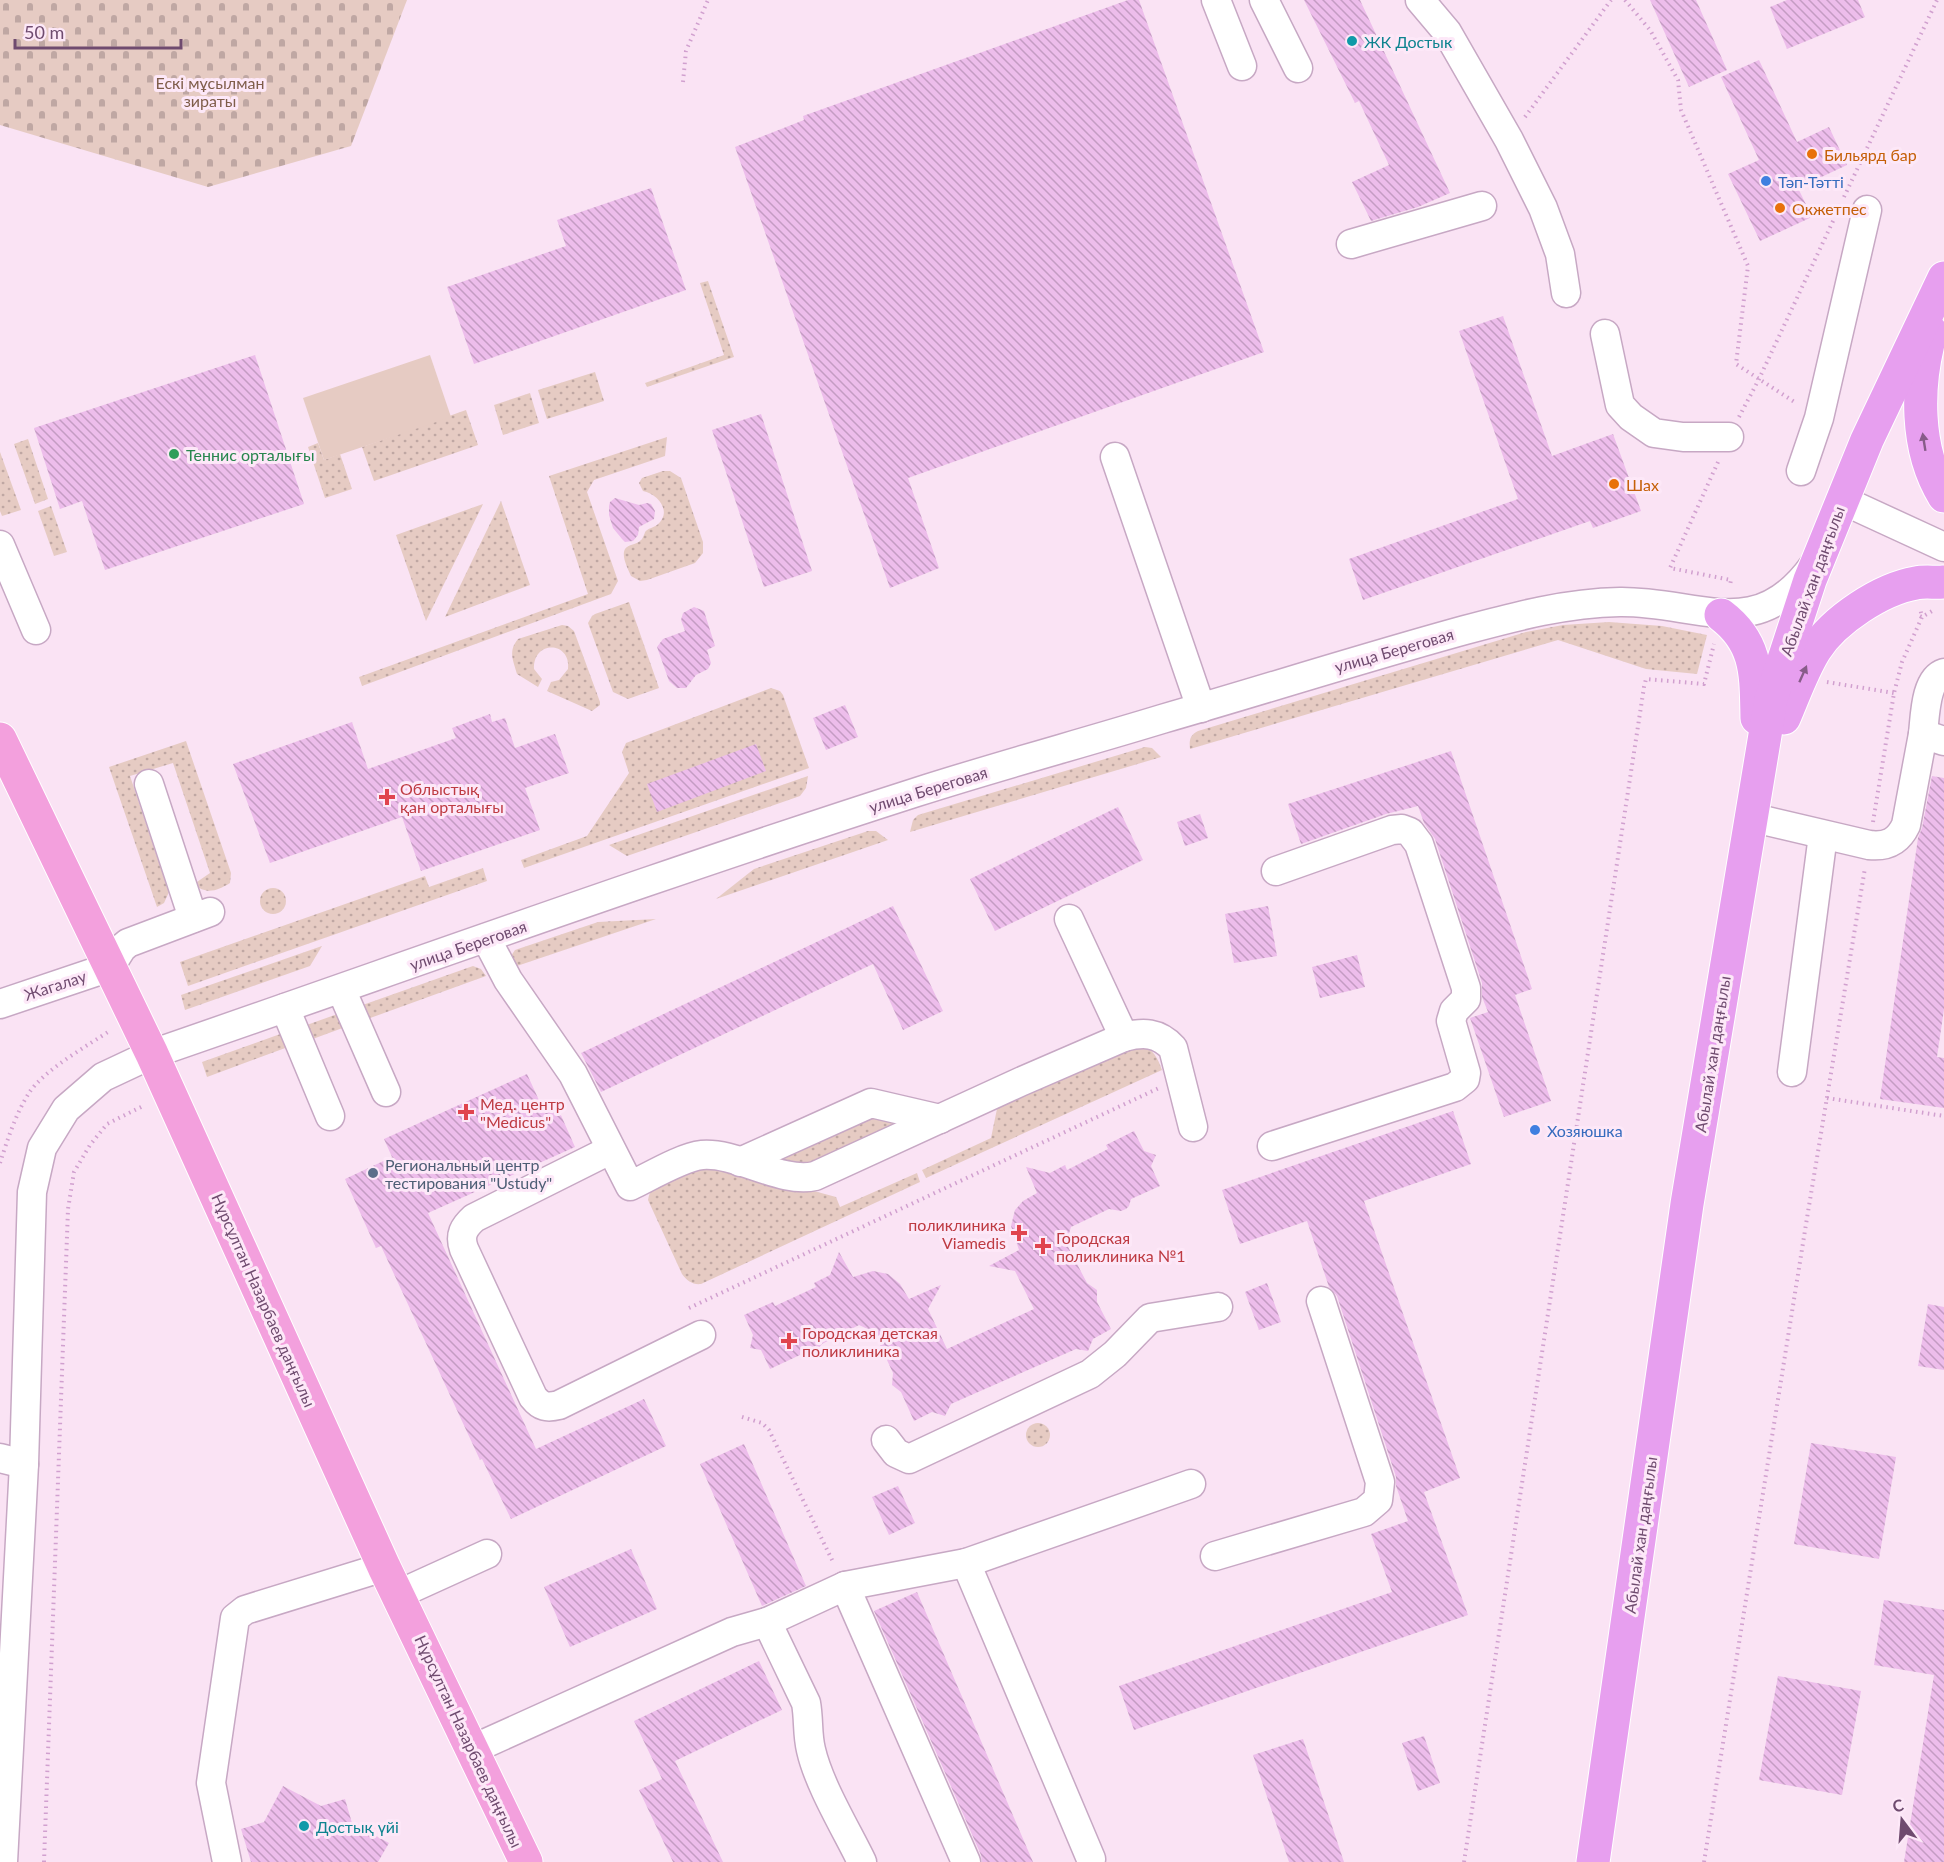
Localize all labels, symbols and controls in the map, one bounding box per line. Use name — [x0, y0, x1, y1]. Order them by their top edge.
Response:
scale bar — [15, 12, 182, 50]
text: 50 m — [24, 21, 64, 43]
place label: ЖК Достык — [1364, 32, 1453, 51]
marker: ЖК Достык — [1345, 34, 1359, 48]
park label: Ескі мұсылман зираты — [156, 73, 264, 110]
place label: Бильярд бар — [1824, 145, 1917, 164]
marker: Бильярд бар — [1805, 147, 1819, 161]
place label: Тәп-Тәтті — [1778, 172, 1844, 191]
marker: Тәп-Тәтті — [1759, 174, 1773, 188]
place label: Окжетпес — [1792, 199, 1867, 218]
marker: Окжетпес — [1773, 201, 1787, 215]
one-way arrow — [1920, 432, 1929, 451]
place label: Теннис орталығы — [186, 445, 314, 464]
marker: Теннис орталығы — [167, 447, 181, 461]
place label: Шах — [1626, 475, 1659, 494]
marker: Шах — [1607, 477, 1621, 491]
street label: Абылай хан даңғылы — [1776, 503, 1848, 659]
street label: улица Береговая — [1332, 624, 1456, 676]
one-way arrow — [1798, 664, 1808, 682]
street label: улица Береговая — [867, 762, 989, 816]
place label: Облыстық қан орталығы — [400, 779, 504, 816]
marker: Облыстық қан орталығы — [378, 788, 396, 806]
street label: улица Береговая — [407, 916, 529, 974]
street label: Жагалау — [21, 966, 89, 1004]
street label: Абылай хан даңғылы — [1690, 974, 1734, 1134]
place label: Мед. центр "Medicus" — [480, 1094, 565, 1131]
marker: Мед. центр "Medicus" — [457, 1103, 475, 1121]
place label: Хозяюшка — [1547, 1121, 1623, 1140]
marker: Хозяюшка — [1528, 1123, 1542, 1137]
place label: Региональный центр тестирования "Ustudy" — [385, 1155, 552, 1192]
marker: Региональный центр тестирования "Ustudy" — [366, 1166, 380, 1180]
street label: Нұрсұлтан Назарбаев даңғылы — [208, 1190, 320, 1410]
place label: поликлиника Viamedis — [908, 1215, 1006, 1252]
marker: поликлиника Viamedis — [1010, 1224, 1028, 1242]
place label: Городская поликлиника №1 — [1056, 1228, 1186, 1265]
marker: Городская поликлиника №1 — [1034, 1237, 1052, 1255]
place label: Городская детская поликлиника — [802, 1323, 938, 1360]
marker: Городская детская поликлиника — [780, 1332, 798, 1350]
street label: Абылай хан даңғылы — [1620, 1455, 1660, 1615]
street label: Нұрсұлтан Назарбаев даңғылы — [411, 1632, 527, 1850]
north arrow — [1872, 1790, 1932, 1850]
text: С — [1890, 1794, 1906, 1816]
place label: Достық үйі — [316, 1817, 399, 1836]
marker: Достық үйі — [297, 1819, 311, 1833]

